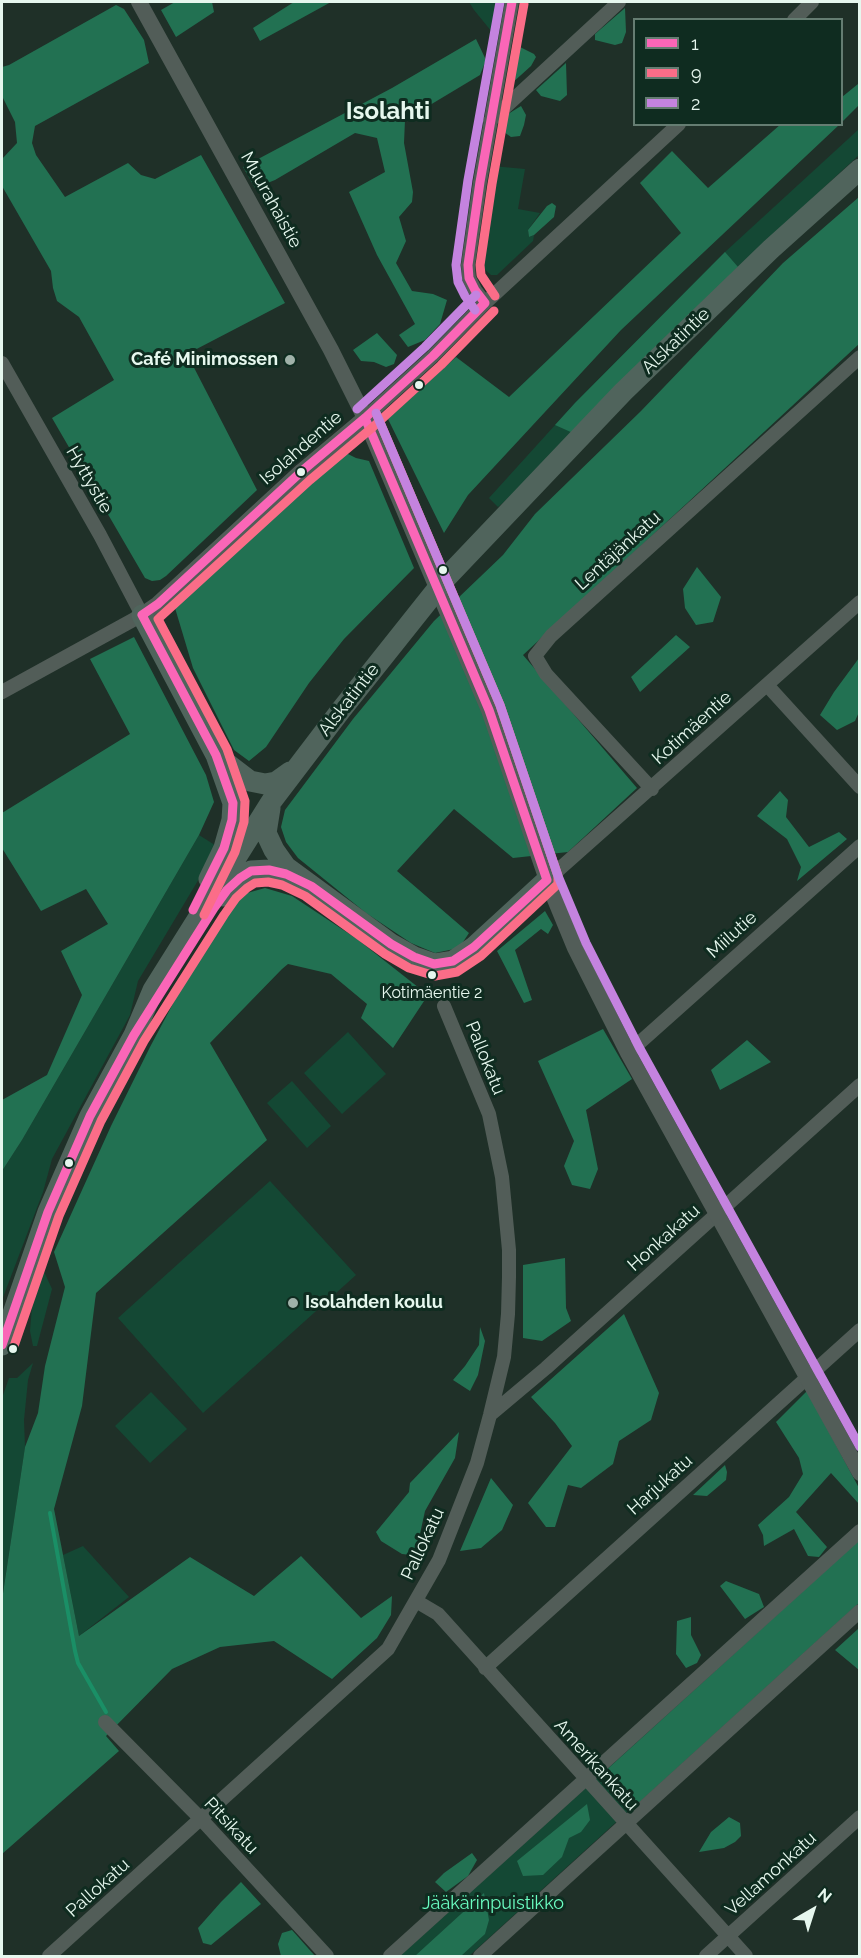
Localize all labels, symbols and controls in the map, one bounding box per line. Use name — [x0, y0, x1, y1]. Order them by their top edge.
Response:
legend — [633, 18, 843, 126]
text: 1 — [691, 33, 699, 54]
text: 9 — [691, 63, 702, 84]
text: 2 — [691, 93, 700, 114]
district label: Isolahti — [346, 98, 430, 126]
street label: Muurahaistie — [236, 148, 306, 252]
street label: Alskatintie — [638, 303, 714, 379]
place label: Café Minimossen — [131, 349, 278, 371]
marker: Café Minimossen — [283, 353, 297, 367]
unlabelled marker — [413, 379, 425, 391]
street label: Isolahdentie — [256, 407, 346, 489]
street label: Hyttystie — [61, 443, 117, 517]
unlabelled marker — [295, 466, 307, 478]
street label: Lentäjänkatu — [571, 507, 665, 595]
unlabelled marker — [437, 564, 449, 576]
street label: Alskatintie — [314, 660, 384, 740]
street label: Kotimäentie — [648, 687, 736, 769]
street label: Miilutie — [703, 907, 761, 963]
marker: Kotimäentie 2 — [426, 969, 438, 981]
place label: Kotimäentie 2 — [382, 983, 482, 1003]
street label: Pallokatu — [460, 1018, 510, 1098]
unlabelled marker — [63, 1157, 75, 1169]
street label: Honkakatu — [623, 1200, 705, 1276]
place label: Isolahden koulu — [305, 1292, 443, 1314]
marker: Isolahden koulu — [286, 1296, 300, 1310]
unlabelled marker — [7, 1343, 19, 1355]
street label: Harjukatu — [623, 1450, 697, 1520]
street label: Pallokatu — [397, 1504, 449, 1584]
street label: Amerikankatu — [549, 1715, 643, 1815]
street label: Pitsikatu — [199, 1793, 263, 1859]
street label: Vellamonkatu — [721, 1828, 821, 1920]
street label: Pallokatu — [62, 1854, 134, 1922]
north arrow — [783, 1880, 843, 1940]
text: N — [814, 1884, 835, 1907]
park label: Jääkärinpuistikko — [422, 1893, 564, 1915]

